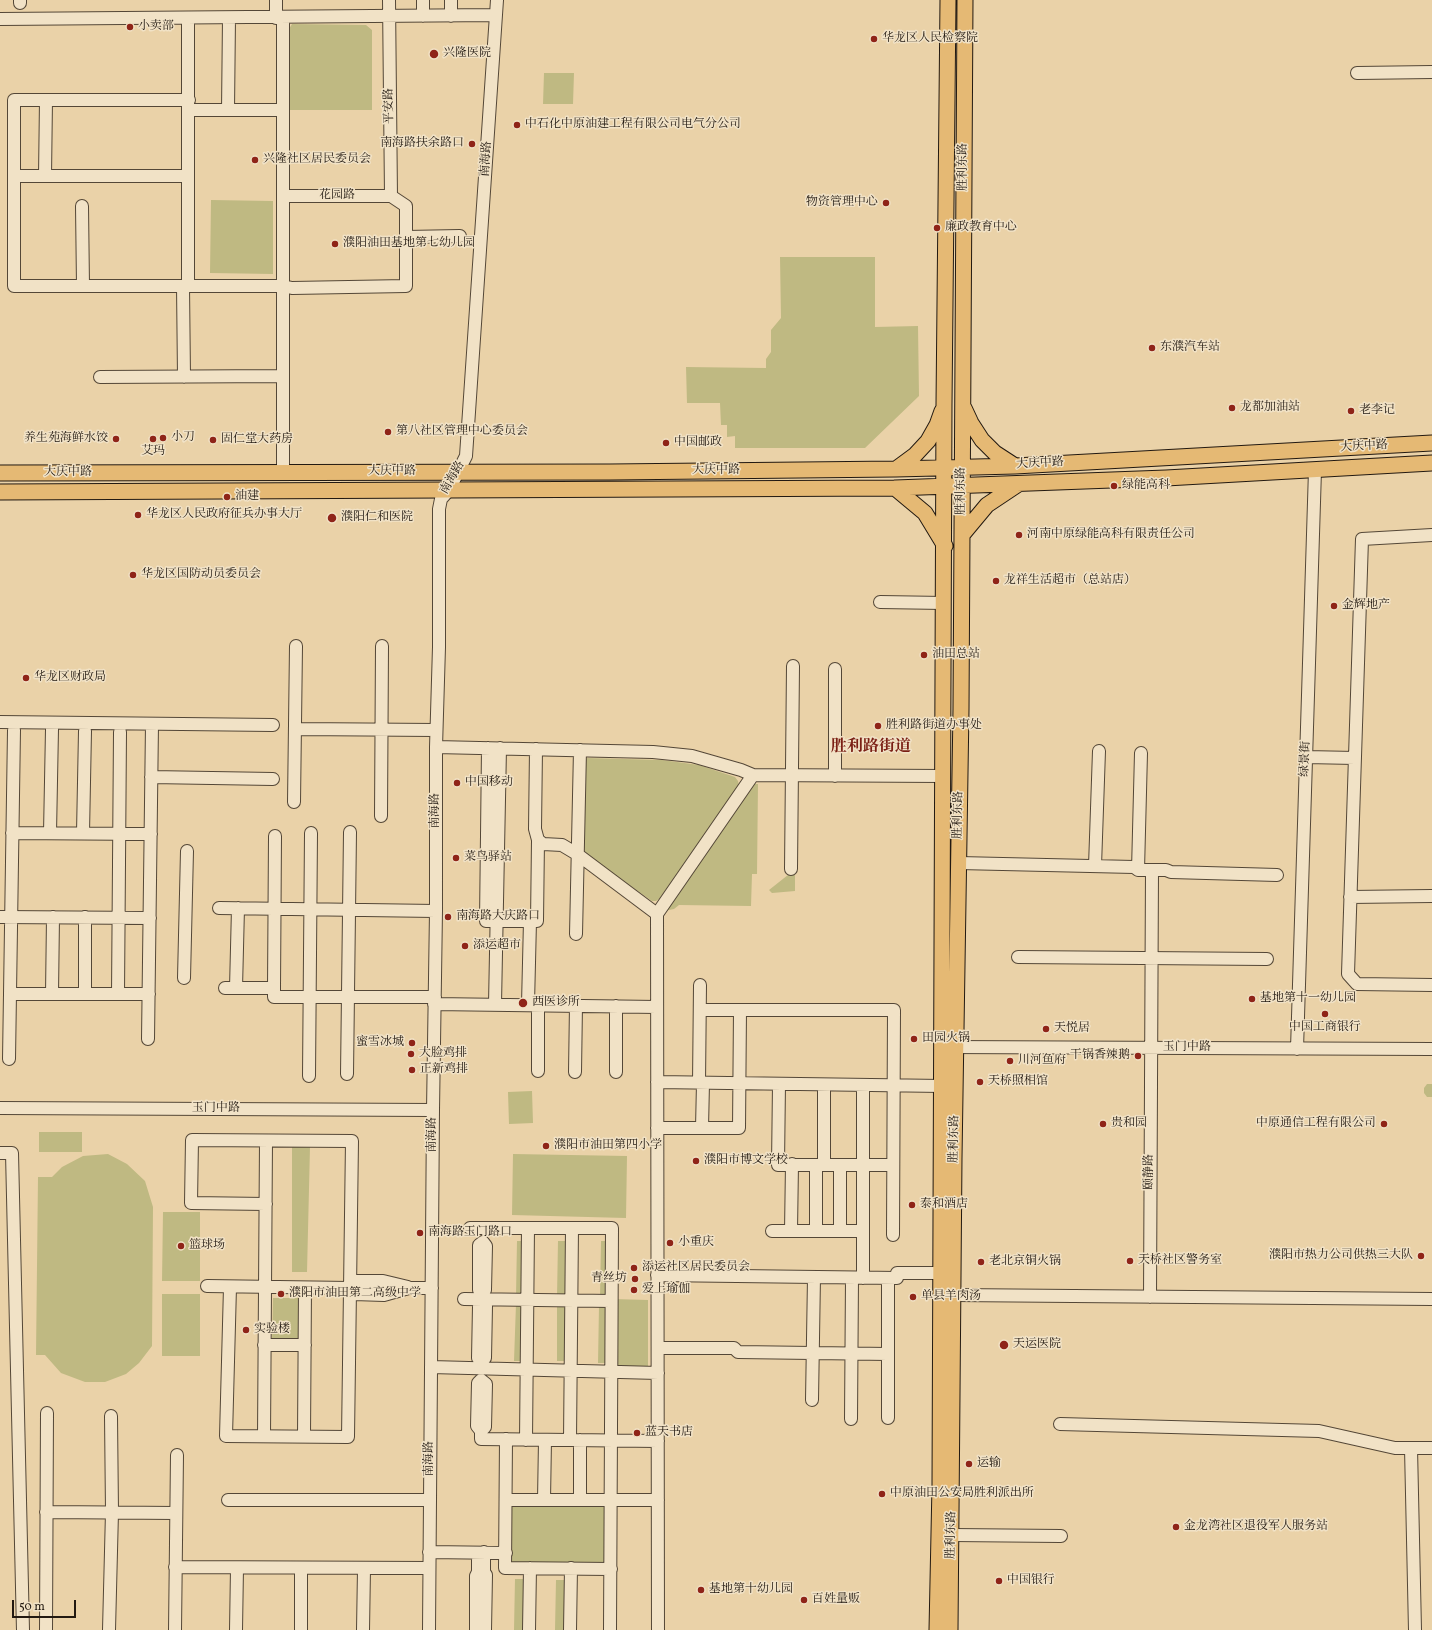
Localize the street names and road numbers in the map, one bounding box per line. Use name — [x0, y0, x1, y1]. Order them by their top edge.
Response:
street label: 平安路 — [382, 88, 398, 124]
street label: 南海路 — [479, 141, 495, 177]
street label: 胜利东路 — [957, 143, 971, 191]
street label: 花园路 — [319, 189, 355, 203]
street label: 大庆中路 — [1340, 439, 1388, 455]
street label: 大庆中路 — [1016, 456, 1064, 472]
street label: 南海路 — [438, 459, 468, 497]
street label: 大庆中路 — [692, 464, 740, 478]
street label: 大庆中路 — [368, 465, 416, 479]
street label: 大庆中路 — [44, 466, 92, 480]
street label: 胜利东路 — [955, 467, 969, 515]
street label: 绿景街 — [1298, 741, 1314, 777]
street label: 胜利东路 — [951, 791, 967, 839]
street label: 南海路 — [429, 793, 443, 829]
street label: 玉门中路 — [1163, 1041, 1211, 1055]
street label: 玉门中路 — [192, 1102, 240, 1116]
street label: 胜利东路 — [947, 1115, 963, 1163]
street label: 南海路 — [426, 1117, 440, 1153]
street label: 颐静路 — [1143, 1154, 1157, 1190]
street label: 南海路 — [423, 1441, 437, 1477]
street label: 胜利东路 — [944, 1511, 960, 1559]

